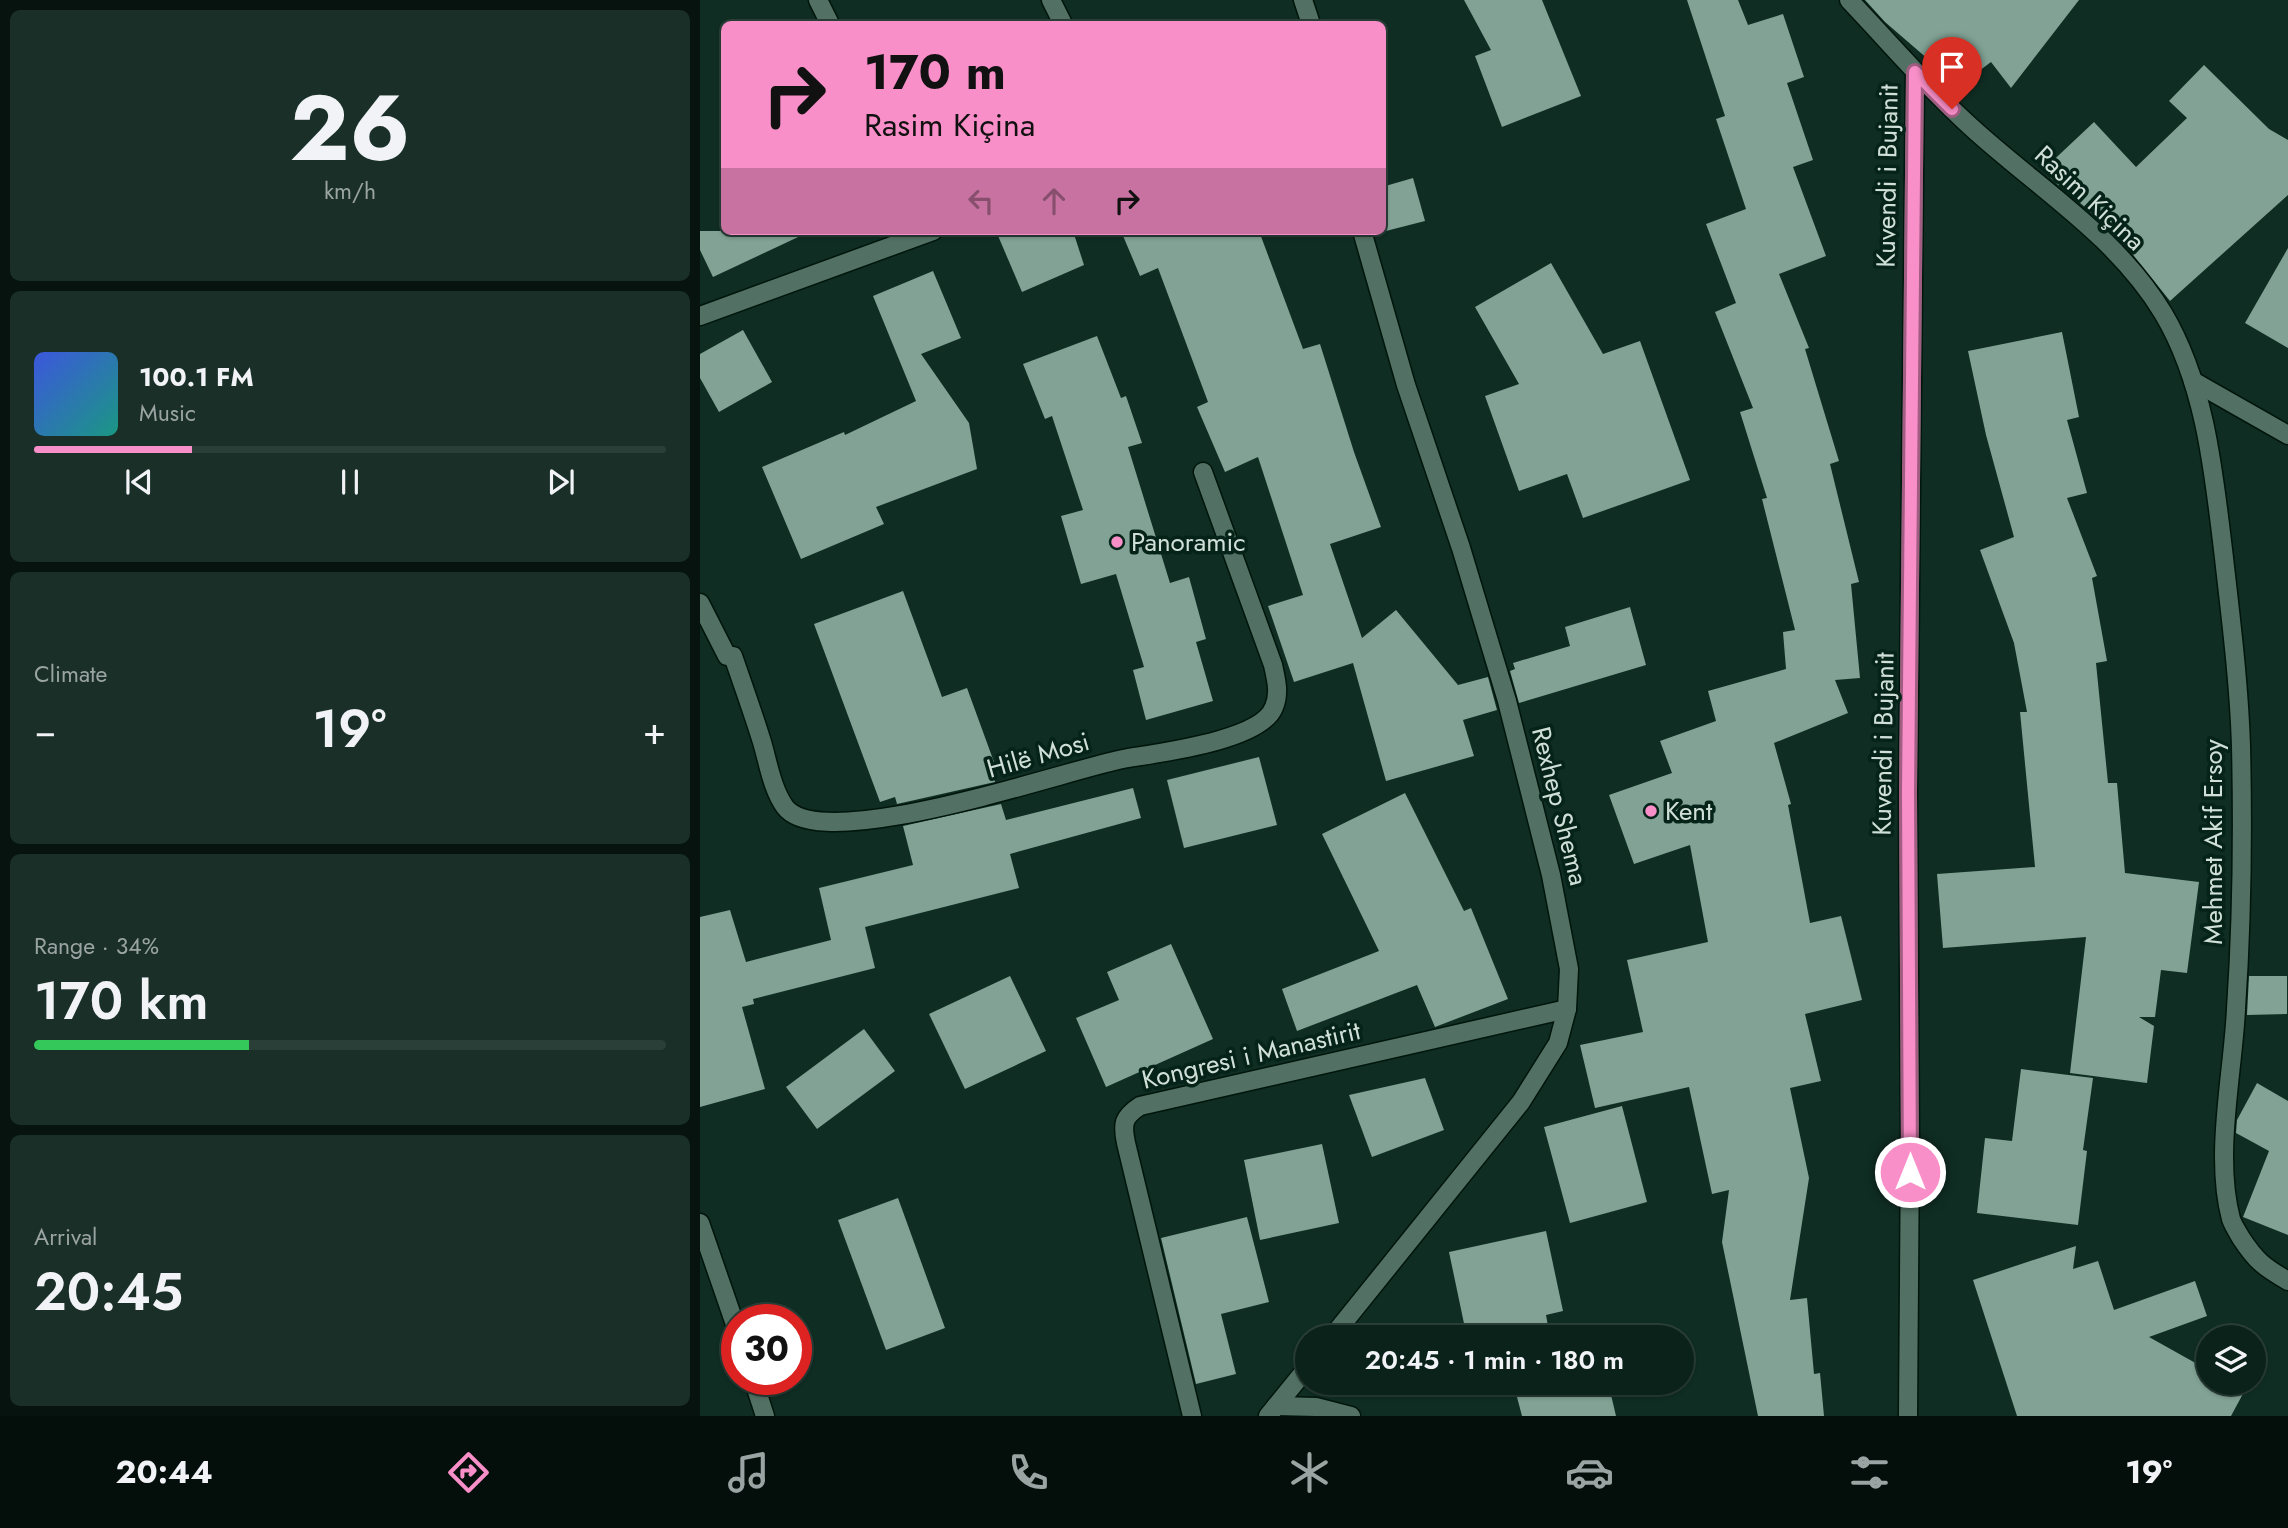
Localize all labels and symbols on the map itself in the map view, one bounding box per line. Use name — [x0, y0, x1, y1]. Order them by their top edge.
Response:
pin — [1922, 37, 1982, 109]
street label: Kuvendi i Bujanit — [1866, 83, 1908, 268]
street label: Rasim Kiçina — [2026, 137, 2154, 259]
place label: Panoramic — [1131, 523, 1246, 561]
marker: Panoramic — [1109, 534, 1125, 550]
street label: Kuvendi i Bujanit — [1862, 651, 1904, 836]
street label: Hilë Mosi — [982, 722, 1094, 788]
street label: Rexhep Shema — [1522, 723, 1598, 889]
street label: Mehmet Akif Ersoy — [2194, 739, 2232, 945]
place label: Kent — [1665, 792, 1713, 830]
marker: Kent — [1643, 803, 1659, 819]
street label: Kongresi i Manastirit — [1138, 1011, 1365, 1099]
position arrow — [1873, 1135, 1947, 1209]
speed limit sign: 30 — [721, 1304, 812, 1395]

